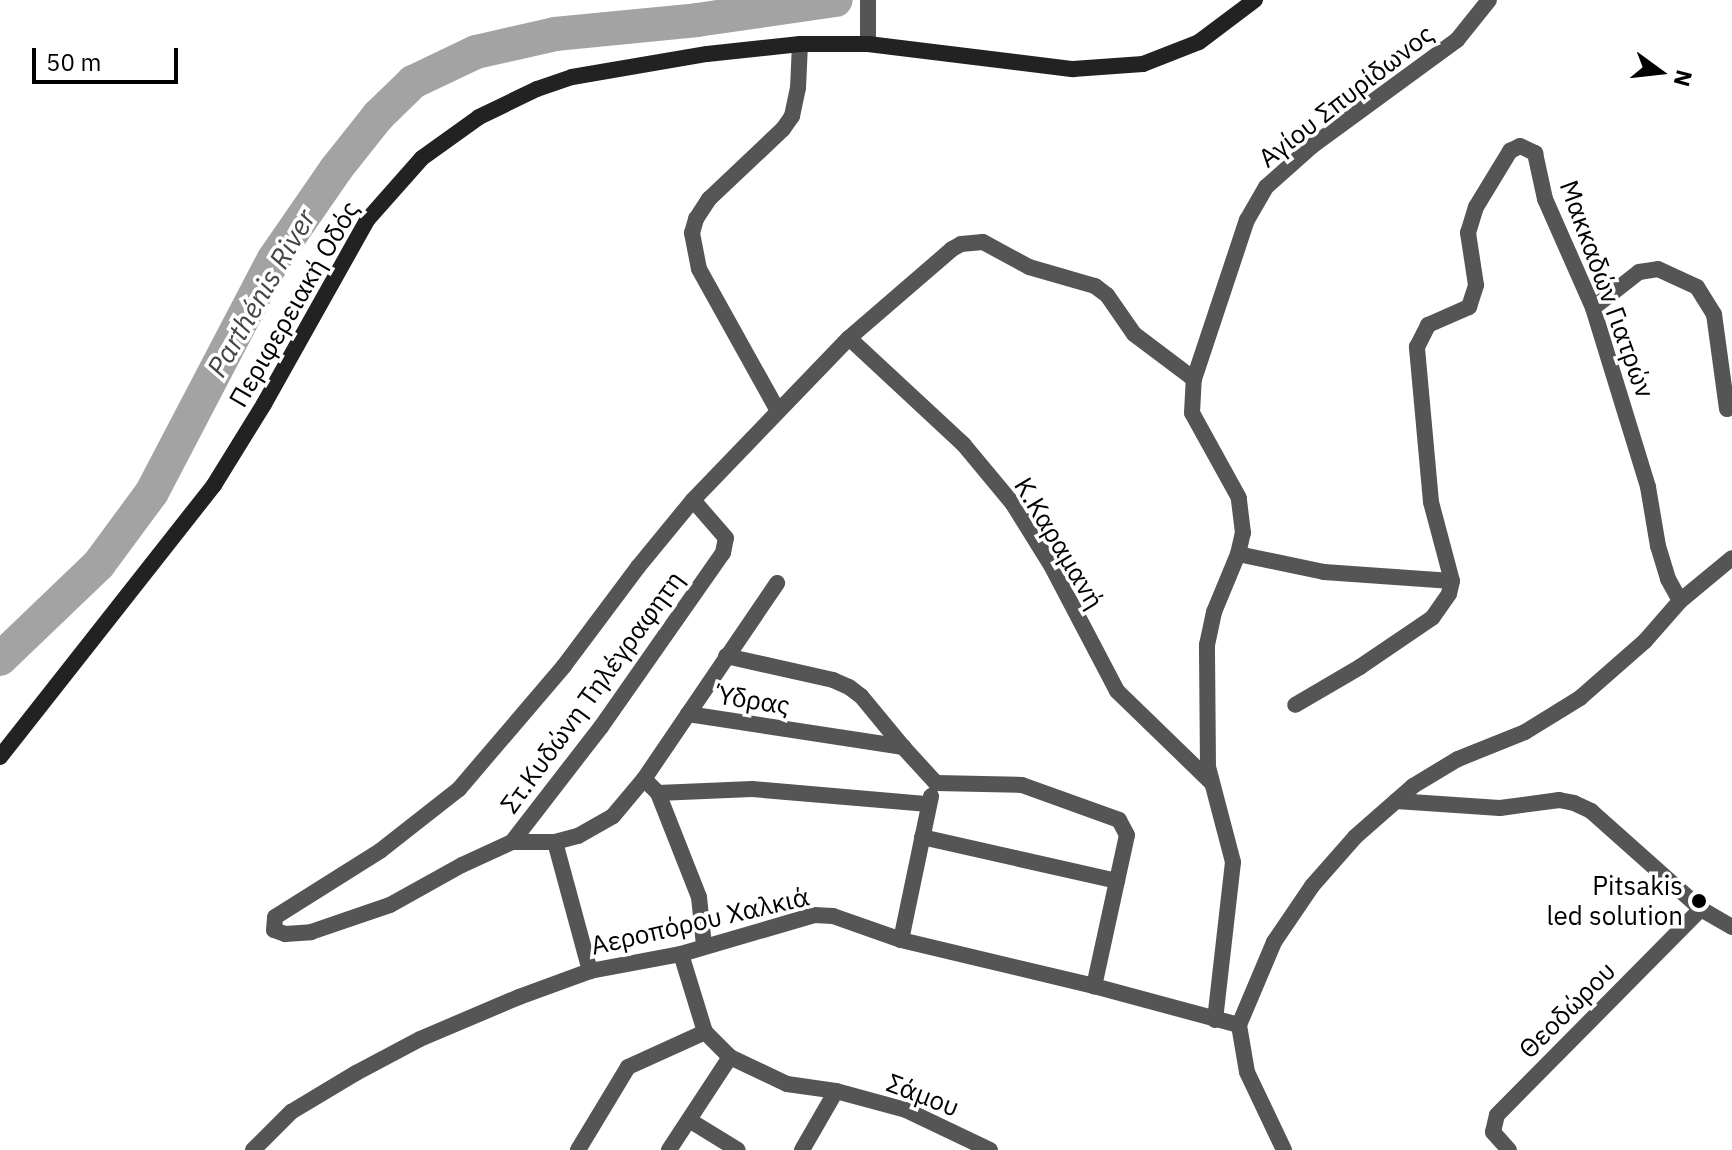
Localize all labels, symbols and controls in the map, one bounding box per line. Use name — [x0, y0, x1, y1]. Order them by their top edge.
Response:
street label: Αγίου Σπυρίδωνος — [1252, 18, 1440, 174]
scale bar — [36, 32, 182, 82]
north arrow — [1620, 32, 1700, 112]
text: 50 m — [46, 46, 101, 78]
text: N — [1668, 67, 1700, 90]
street label: Μακκαδών Γιατρών — [1553, 176, 1661, 402]
street label: Περιφερειακή Οδός — [222, 195, 366, 413]
water label: Parthénis River — [200, 203, 322, 383]
street label: Κ.Καραμανή — [1008, 472, 1110, 614]
street label: Στ.Κυδώνη Τηλέγραφητη — [494, 565, 690, 819]
street label: Ύδρας — [714, 679, 792, 721]
place label: Pitsakis led solution — [1546, 870, 1683, 932]
street label: Αεροπόρου Χαλκιά — [588, 881, 812, 961]
marker: Pitsakis led solution — [1690, 892, 1708, 910]
street label: Θεοδώρου — [1512, 955, 1622, 1065]
street label: Σάμου — [882, 1067, 964, 1123]

